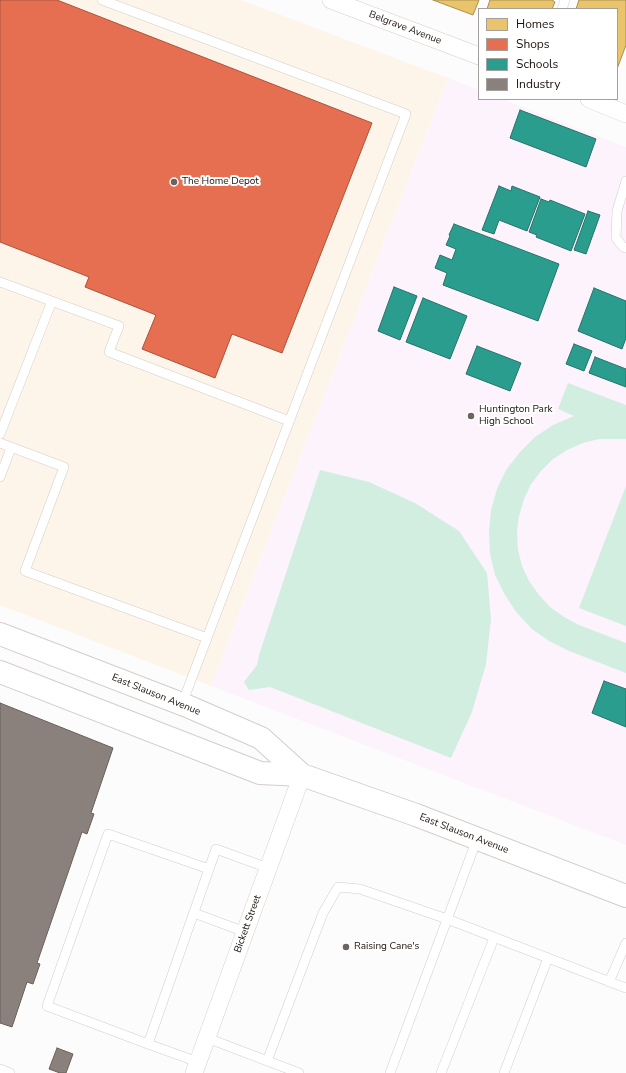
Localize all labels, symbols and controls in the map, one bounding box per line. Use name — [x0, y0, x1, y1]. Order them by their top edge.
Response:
legend — [478, 8, 618, 100]
street label: Belgrave Avenue — [367, 9, 443, 47]
text: Homes — [516, 16, 554, 32]
text: Shops — [516, 36, 550, 52]
text: Schools — [516, 56, 558, 72]
text: Industry — [516, 76, 560, 92]
place label: The Home Depot — [182, 176, 259, 188]
marker: The Home Depot — [169, 177, 179, 187]
place label: Huntington Park High School — [479, 404, 552, 428]
marker: Huntington Park High School — [466, 411, 476, 421]
street label: East Slauson Avenue — [110, 672, 202, 718]
street label: East Slauson Avenue — [418, 811, 510, 857]
street label: Bickett Street — [232, 893, 264, 955]
place label: Raising Cane's — [354, 941, 419, 953]
marker: Raising Cane's — [341, 942, 351, 952]

